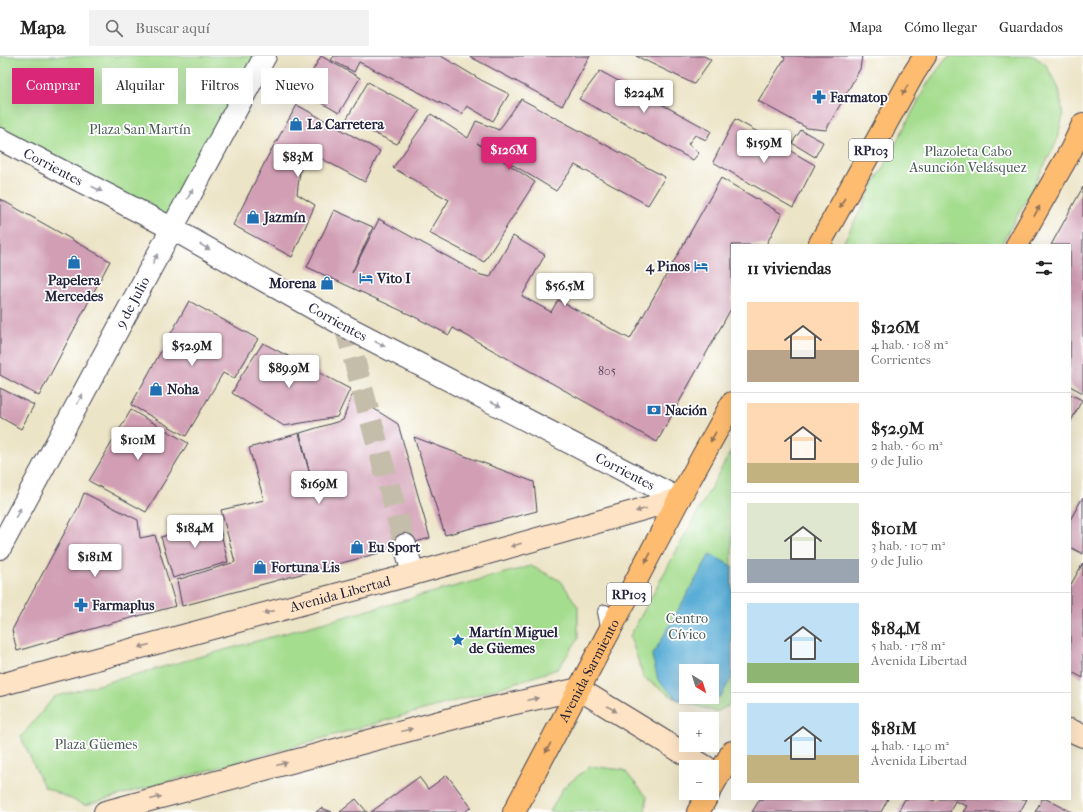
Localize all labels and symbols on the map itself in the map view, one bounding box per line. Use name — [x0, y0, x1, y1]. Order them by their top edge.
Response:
pin: $224M — [616, 80, 672, 114]
one-way arrow — [902, 84, 908, 96]
pharmacy icon: Farmatop — [811, 89, 827, 105]
place label: Farmatop — [829, 89, 888, 106]
shop icon: La Carretera — [288, 116, 304, 132]
place label: La Carretera — [307, 116, 384, 133]
park label: Plaza San Martín — [89, 121, 191, 138]
pin: $159M — [736, 130, 792, 164]
pin: $126M — [481, 137, 537, 171]
road number: RP103 — [849, 139, 893, 161]
park label: Plazoleta Cabo Asunción Velásquez — [908, 143, 1027, 176]
street label: Corrientes — [21, 144, 86, 189]
pin: $83M — [274, 144, 322, 178]
one-way arrow — [91, 186, 103, 192]
one-way arrow — [187, 188, 193, 199]
one-way arrow — [839, 198, 845, 209]
one-way arrow — [1033, 205, 1040, 217]
shop icon: Jazmín — [245, 209, 261, 225]
place label: Jazmín — [262, 209, 306, 226]
one-way arrow — [200, 244, 211, 251]
shop icon: Papelera Mercedes — [66, 254, 82, 270]
one-way arrow — [151, 254, 158, 265]
place label: 4 Pinos — [645, 258, 691, 275]
hotel icon: 4 Pinos — [693, 258, 709, 274]
hotel icon: Vito I — [358, 270, 374, 286]
place label: Vito I — [376, 270, 411, 287]
place label: Papelera Mercedes — [44, 272, 104, 305]
pin: $56.5M — [532, 273, 598, 307]
street label: 9 de Julio — [112, 274, 153, 331]
place label: Morena — [268, 275, 317, 292]
shop icon: Morena — [319, 275, 335, 291]
street label: Corrientes — [305, 299, 370, 344]
pin: $52.9M — [159, 333, 225, 367]
one-way arrow — [374, 341, 386, 347]
pin: $89.9M — [256, 355, 322, 389]
house number: 805 — [598, 364, 616, 378]
shop icon: Noha — [148, 381, 164, 397]
place label: Noha — [167, 381, 199, 398]
one-way arrow — [77, 393, 83, 405]
one-way arrow — [490, 401, 501, 407]
bank icon: Nación — [646, 402, 662, 418]
place label: Nación — [665, 402, 708, 419]
pin: $101M — [110, 427, 166, 461]
one-way arrow — [710, 431, 717, 443]
street label: Corrientes — [593, 449, 658, 493]
pin: $169M — [291, 471, 347, 505]
one-way arrow — [15, 507, 22, 519]
one-way arrow — [635, 507, 648, 513]
pin: $184M — [167, 515, 223, 549]
shop icon: Eu Sport — [349, 539, 365, 555]
place label: Eu Sport — [368, 539, 421, 556]
one-way arrow — [510, 542, 522, 548]
pin: $181M — [67, 544, 123, 578]
one-way arrow — [644, 552, 651, 564]
shop icon: Fortuna Lis — [252, 559, 268, 575]
place label: Fortuna Lis — [270, 559, 341, 576]
street label: Avenida Libertad — [287, 572, 393, 616]
road number: RP103 — [607, 583, 651, 605]
pharmacy icon: Farmaplus — [73, 597, 89, 613]
place label: Farmaplus — [91, 597, 155, 614]
one-way arrow — [263, 610, 276, 616]
park label: Centro Cívico — [666, 610, 708, 643]
street label: Avenida Sarmiento — [554, 616, 623, 726]
place label: Martín Miguel de Güemes — [468, 624, 558, 657]
place icon: Martín Miguel de Güemes — [450, 632, 466, 648]
one-way arrow — [138, 643, 150, 649]
north arrow — [679, 664, 719, 704]
one-way arrow — [527, 695, 539, 701]
one-way arrow — [607, 705, 617, 713]
one-way arrow — [401, 727, 413, 733]
park label: Plaza Güemes — [55, 736, 137, 753]
one-way arrow — [545, 742, 551, 754]
one-way arrow — [276, 761, 288, 767]
one-way arrow — [150, 795, 162, 801]

